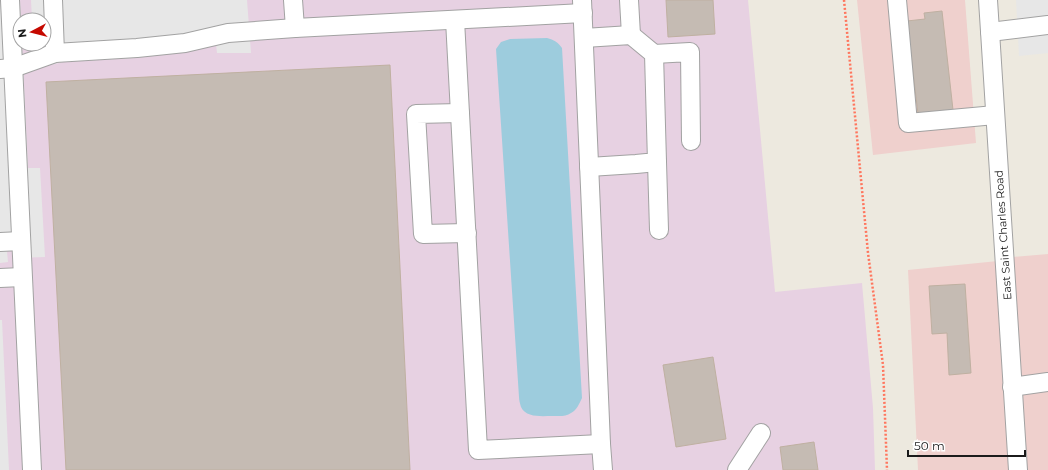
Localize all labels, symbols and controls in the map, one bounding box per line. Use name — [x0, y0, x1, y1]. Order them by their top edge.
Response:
north arrow — [12, 12, 52, 52]
text: N — [15, 28, 30, 38]
street label: East Saint Charles Road — [991, 170, 1015, 300]
scale bar — [908, 432, 1025, 458]
text: 50 m — [914, 438, 945, 453]

